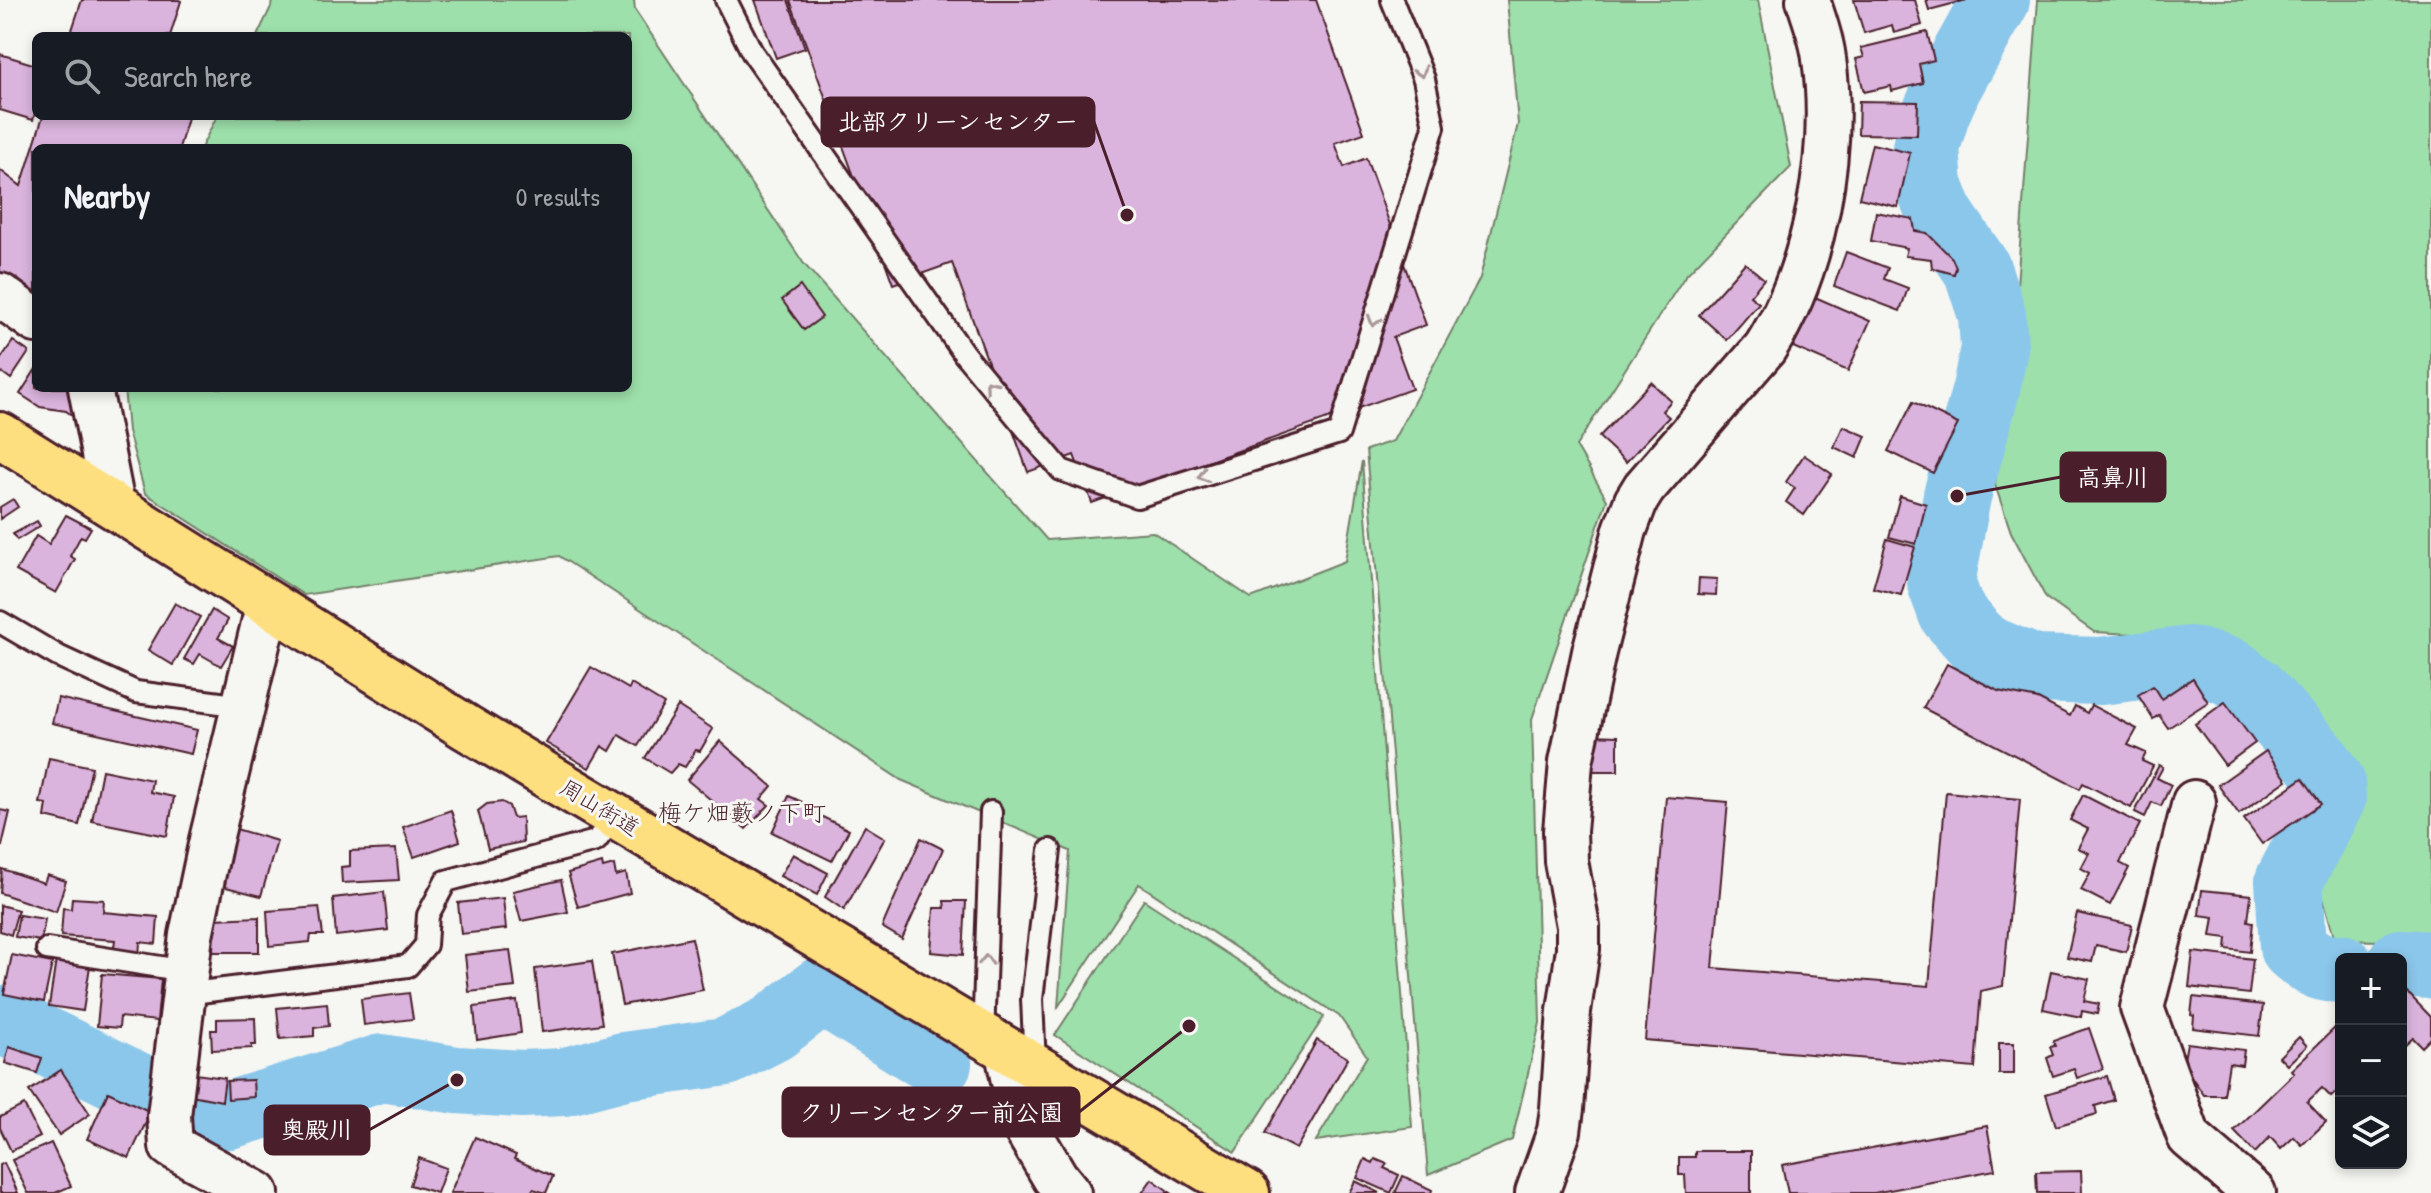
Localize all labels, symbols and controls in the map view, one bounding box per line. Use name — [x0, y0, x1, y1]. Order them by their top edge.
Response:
search box — [32, 32, 632, 120]
icon: search — [60, 54, 104, 98]
text: Search here — [124, 56, 252, 96]
one-way arrow — [1411, 64, 1428, 78]
callout: 北部クリーンセンター — [822, 98, 1094, 146]
text: 北部クリーンセンター — [838, 105, 1078, 137]
text: Nearby — [64, 173, 150, 219]
text: 0 results — [516, 179, 600, 214]
one-way arrow — [1367, 314, 1383, 328]
one-way arrow — [985, 380, 1000, 394]
callout: 高鼻川 — [2061, 453, 2165, 501]
text: 高鼻川 — [2077, 461, 2149, 493]
one-way arrow — [1196, 467, 1210, 483]
street label: 周山街道 — [555, 771, 645, 843]
district label: 梅ケ畑藪ノ下町 — [658, 796, 826, 828]
one-way arrow — [977, 953, 995, 966]
map controls — [2335, 953, 2407, 1169]
button: + — [2335, 953, 2407, 1025]
button: − — [2335, 1025, 2407, 1097]
callout: クリーンセンター前公園 — [783, 1088, 1079, 1136]
text: クリーンセンター前公園 — [799, 1096, 1063, 1128]
button: layers — [2335, 1097, 2407, 1169]
callout: 奥殿川 — [265, 1106, 369, 1154]
text: 奥殿川 — [281, 1113, 353, 1145]

